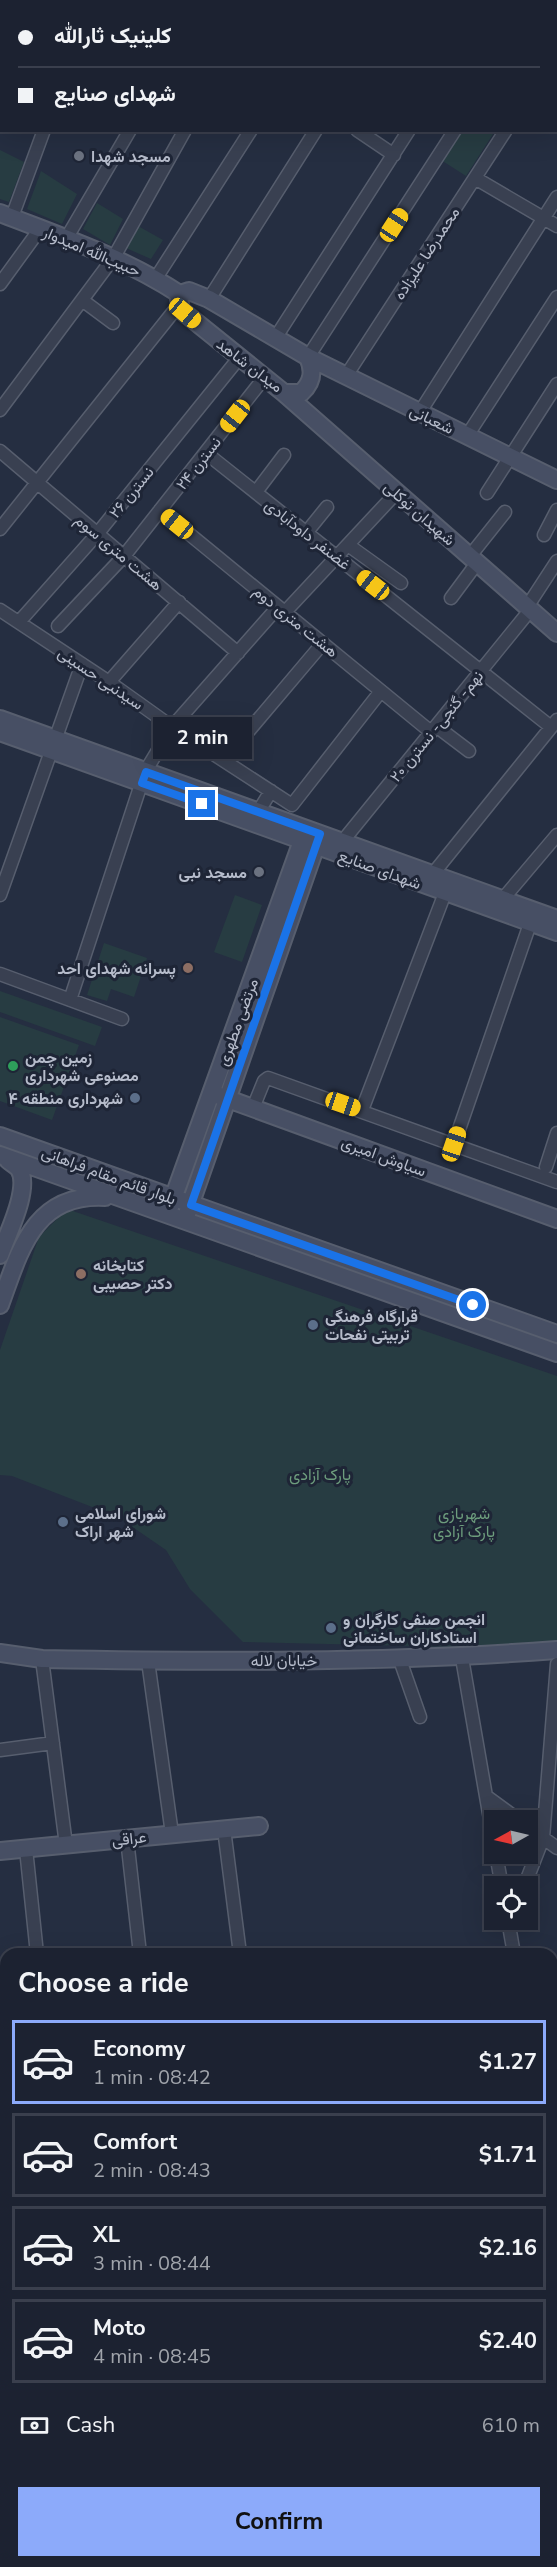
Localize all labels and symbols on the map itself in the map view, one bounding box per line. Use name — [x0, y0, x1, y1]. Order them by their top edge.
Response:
place label: مسجد شهدا — [91, 146, 171, 168]
marker: مسجد شهدا — [72, 149, 86, 163]
street label: محمدرضا علیزاده — [389, 203, 465, 304]
car — [377, 205, 411, 245]
street label: حبیب‌الله امیدوار — [39, 221, 144, 282]
car — [165, 295, 205, 331]
street label: میدان شاهد — [212, 334, 287, 398]
car — [217, 396, 253, 436]
street label: شعبانی — [406, 400, 457, 440]
street label: نسترن ۲۴ — [171, 432, 227, 495]
street label: نسترن ۲۶ — [104, 462, 159, 523]
street label: شهیدان توکلی — [379, 477, 460, 551]
street label: غضنفر داودآبادی — [260, 494, 355, 575]
car — [157, 506, 197, 542]
street label: هشت متری سوم — [70, 509, 167, 596]
car — [353, 567, 393, 603]
street label: هشت متری دوم — [248, 581, 343, 663]
street label: سیدنبی حسینی — [53, 642, 148, 716]
street label: نهم- گنجی- نسترن ۲۰ — [385, 666, 489, 787]
callout: 2 min — [152, 717, 252, 759]
route end — [188, 790, 215, 817]
street label: شهدای صنایع — [335, 845, 424, 895]
place label: مسجد نبی — [179, 862, 247, 884]
marker: مسجد نبی — [252, 865, 266, 879]
place label: پسرانه شهدای احد — [57, 958, 176, 980]
marker: پسرانه شهدای احد — [181, 961, 195, 975]
street label: مرتضی مطهری — [212, 976, 264, 1069]
place label: زمین چمن مصنوعی شهرداری — [25, 1047, 139, 1087]
marker: زمین چمن مصنوعی شهرداری — [6, 1059, 20, 1073]
place label: شهرداری منطقه ۴ — [8, 1088, 123, 1110]
car — [323, 1090, 363, 1118]
marker: شهرداری منطقه ۴ — [128, 1091, 142, 1105]
car — [440, 1124, 468, 1164]
street label: سیاوش امیری — [338, 1131, 429, 1182]
street label: بلوار قائم مقام فراهانی — [38, 1141, 179, 1210]
place label: کتابخانه دکتر حصیبی — [93, 1255, 172, 1295]
marker: کتابخانه دکتر حصیبی — [74, 1267, 88, 1281]
route start — [459, 1291, 486, 1318]
place label: قرارگاه فرهنگی تربیتی نفحات — [325, 1306, 418, 1346]
marker: قرارگاه فرهنگی تربیتی نفحات — [306, 1318, 320, 1332]
park label: پارک آزادی — [289, 1464, 351, 1486]
place label: شورای اسلامی شهر اراک — [75, 1503, 166, 1543]
park label: شهربازی پارک آزادی — [433, 1503, 495, 1543]
marker: شورای اسلامی شهر اراک — [56, 1515, 70, 1529]
place label: انجمن صنفی کارگران و استادکاران ساختمانی — [343, 1609, 485, 1649]
marker: انجمن صنفی کارگران و استادکاران ساختمانی — [324, 1621, 338, 1635]
street label: خیابان لاله — [251, 1650, 318, 1672]
north arrow — [484, 1810, 538, 1864]
street label: عراقی — [111, 1826, 148, 1852]

